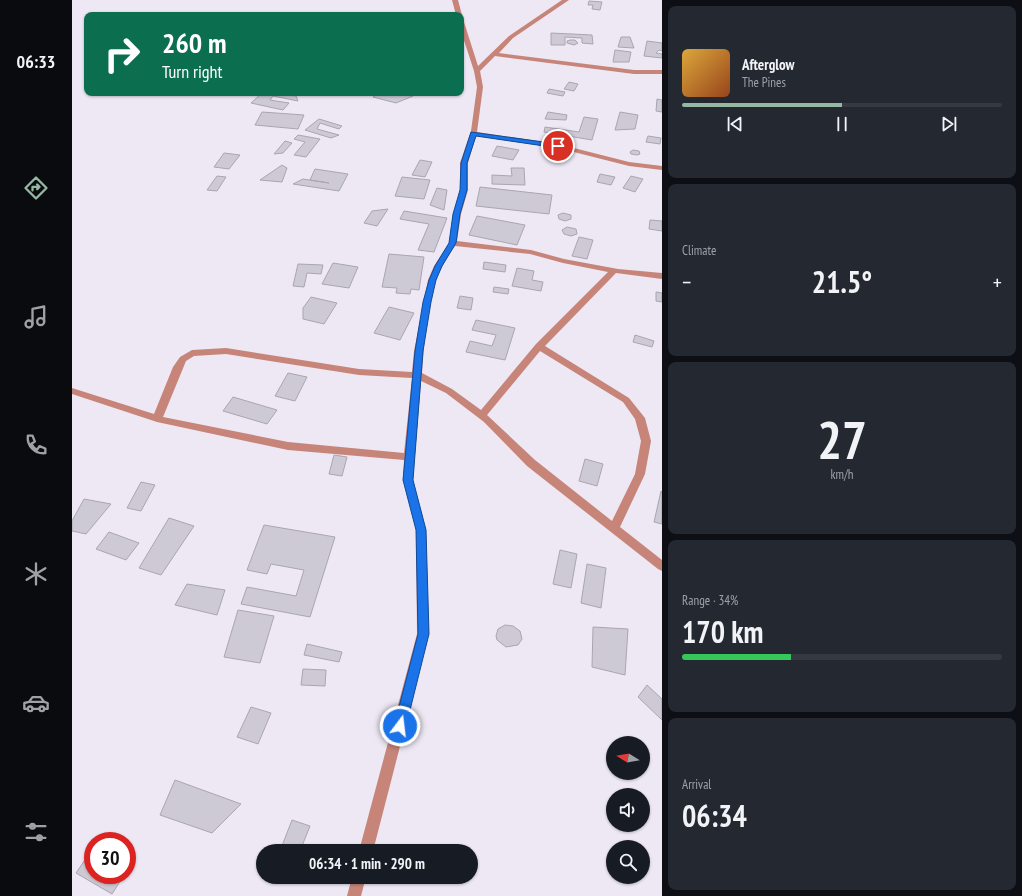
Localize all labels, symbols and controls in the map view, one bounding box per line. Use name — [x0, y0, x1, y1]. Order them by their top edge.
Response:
text: 260 m — [162, 24, 226, 61]
icon: right — [96, 28, 148, 80]
text: 06:33 — [17, 50, 55, 73]
text: Afterglow — [742, 55, 794, 74]
text: Turn right — [162, 60, 222, 83]
text: The Pines — [742, 74, 786, 91]
icon: previous — [724, 113, 746, 135]
icon: pause — [831, 113, 853, 135]
icon: next — [938, 113, 960, 135]
pin — [541, 129, 575, 163]
icon: arrive — [547, 135, 569, 157]
icon: directions — [22, 174, 50, 202]
text: Climate — [682, 242, 716, 259]
text: 21.5° — [812, 262, 872, 301]
text: − — [682, 268, 691, 296]
text: + — [993, 268, 1002, 296]
icon: music — [22, 303, 50, 331]
text: 27 — [817, 406, 867, 473]
icon: phone — [22, 431, 50, 459]
text: km/h — [830, 466, 854, 483]
icon: climate — [22, 560, 50, 588]
text: Range · 34% — [682, 592, 738, 609]
text: 170 km — [682, 612, 763, 651]
icon: car — [22, 689, 50, 717]
position arrow — [379, 705, 421, 747]
north arrow — [606, 736, 650, 780]
map controls — [606, 736, 650, 884]
text: Arrival — [682, 776, 711, 793]
button: sound — [606, 788, 650, 832]
text: 06:34 — [682, 796, 747, 835]
icon: filters — [22, 818, 50, 846]
speed limit sign: 30 — [84, 832, 136, 884]
button: search — [606, 840, 650, 884]
text: 06:34 · 1 min · 290 m — [309, 854, 425, 873]

